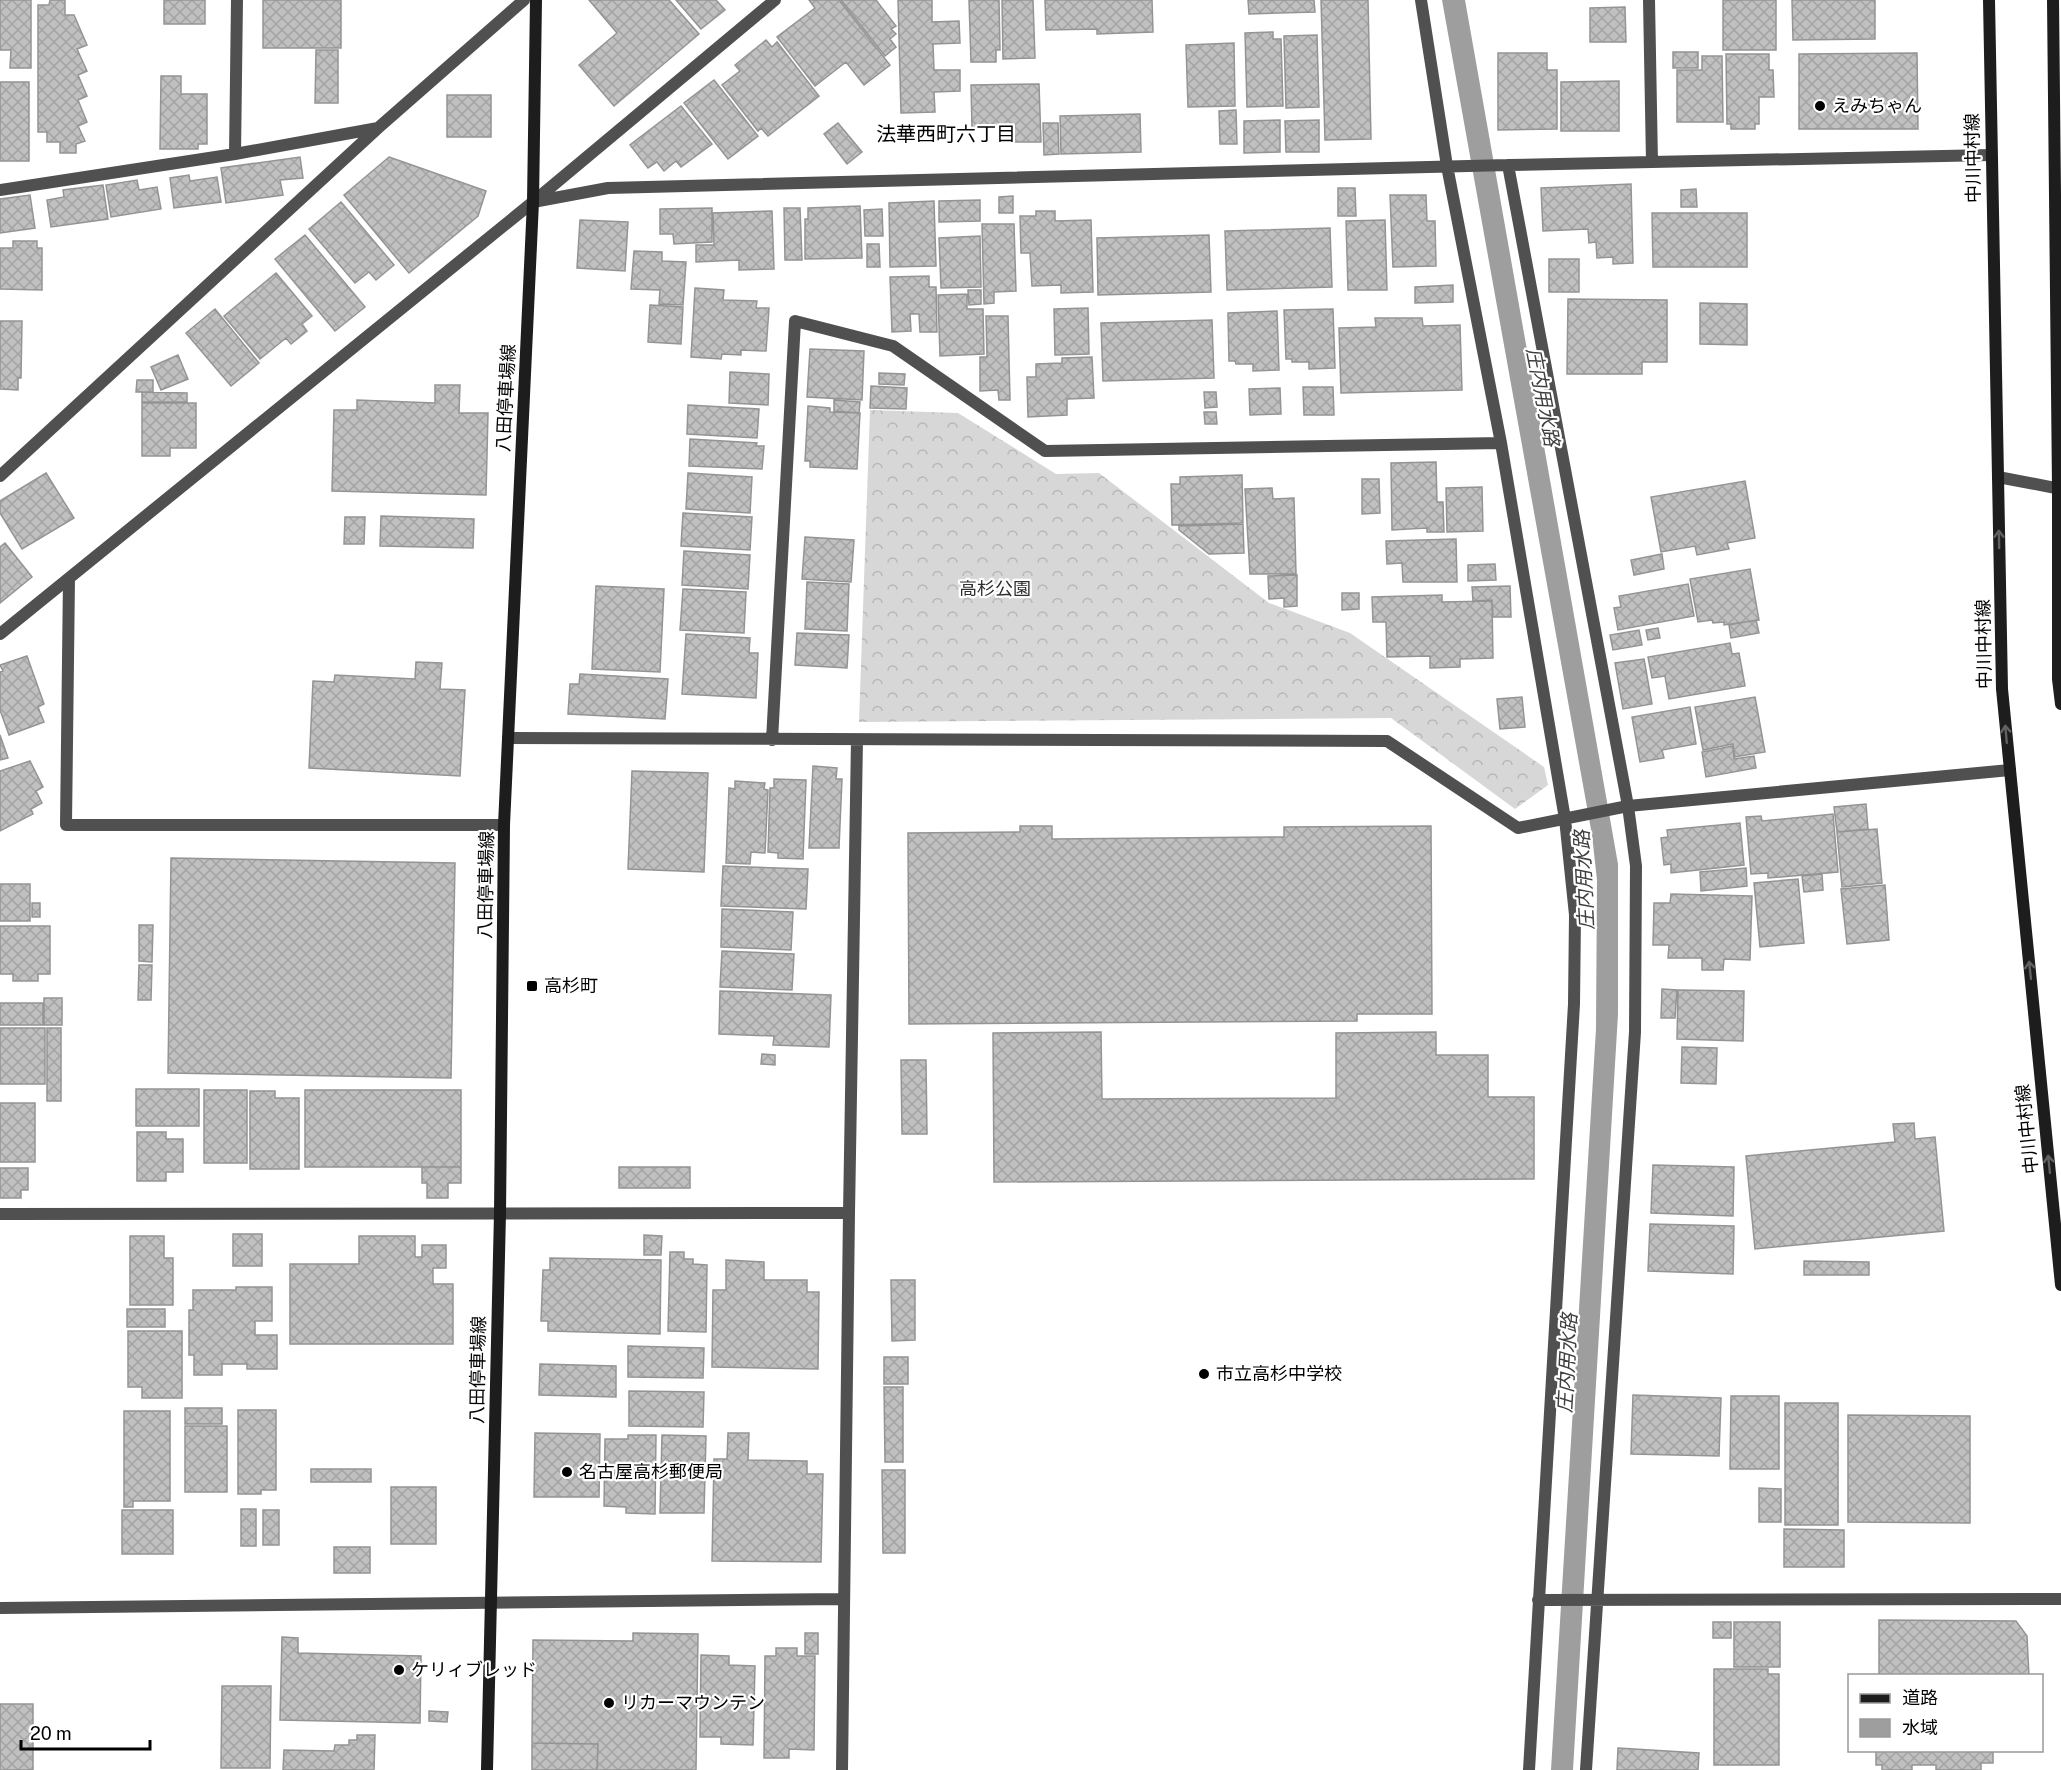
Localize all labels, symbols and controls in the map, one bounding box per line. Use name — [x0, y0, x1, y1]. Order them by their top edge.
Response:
place label: えみちゃん — [1832, 95, 1922, 116]
marker: えみちゃん — [1813, 99, 1827, 113]
street label: 中川中村線 — [1961, 113, 1984, 203]
district label: 法華西町六丁目 — [876, 122, 1016, 146]
street label: 八田停車場線 — [492, 343, 519, 452]
water label: 庄内用水路 — [1522, 346, 1565, 450]
one-way arrow — [1993, 530, 2005, 550]
park label: 高杉公園 — [959, 578, 1031, 599]
street label: 中川中村線 — [1972, 599, 1995, 689]
one-way arrow — [2000, 724, 2011, 744]
water label: 庄内用水路 — [1569, 827, 1599, 931]
street label: 八田停車場線 — [474, 831, 497, 939]
one-way arrow — [2024, 960, 2035, 980]
place label: 高杉町 — [544, 975, 598, 996]
marker: 高杉町 — [525, 979, 539, 993]
street label: 中川中村線 — [2011, 1083, 2042, 1175]
one-way arrow — [2043, 1154, 2054, 1174]
water label: 庄内用水路 — [1552, 1310, 1582, 1414]
street label: 八田停車場線 — [466, 1316, 489, 1424]
place label: 市立高杉中学校 — [1216, 1363, 1342, 1384]
marker: 市立高杉中学校 — [1197, 1367, 1211, 1381]
place label: 名古屋高杉郵便局 — [579, 1461, 723, 1482]
marker: 名古屋高杉郵便局 — [560, 1465, 574, 1479]
place label: ケリィブレッド — [411, 1659, 537, 1680]
marker: ケリィブレッド — [392, 1663, 406, 1677]
legend — [1848, 1674, 2043, 1752]
text: 道路 — [1902, 1687, 1938, 1708]
place label: リカーマウンテン — [621, 1692, 765, 1713]
marker: リカーマウンテン — [602, 1696, 616, 1710]
scale bar — [21, 1713, 150, 1751]
text: 水域 — [1902, 1717, 1938, 1738]
text: 20 m — [30, 1723, 72, 1744]

